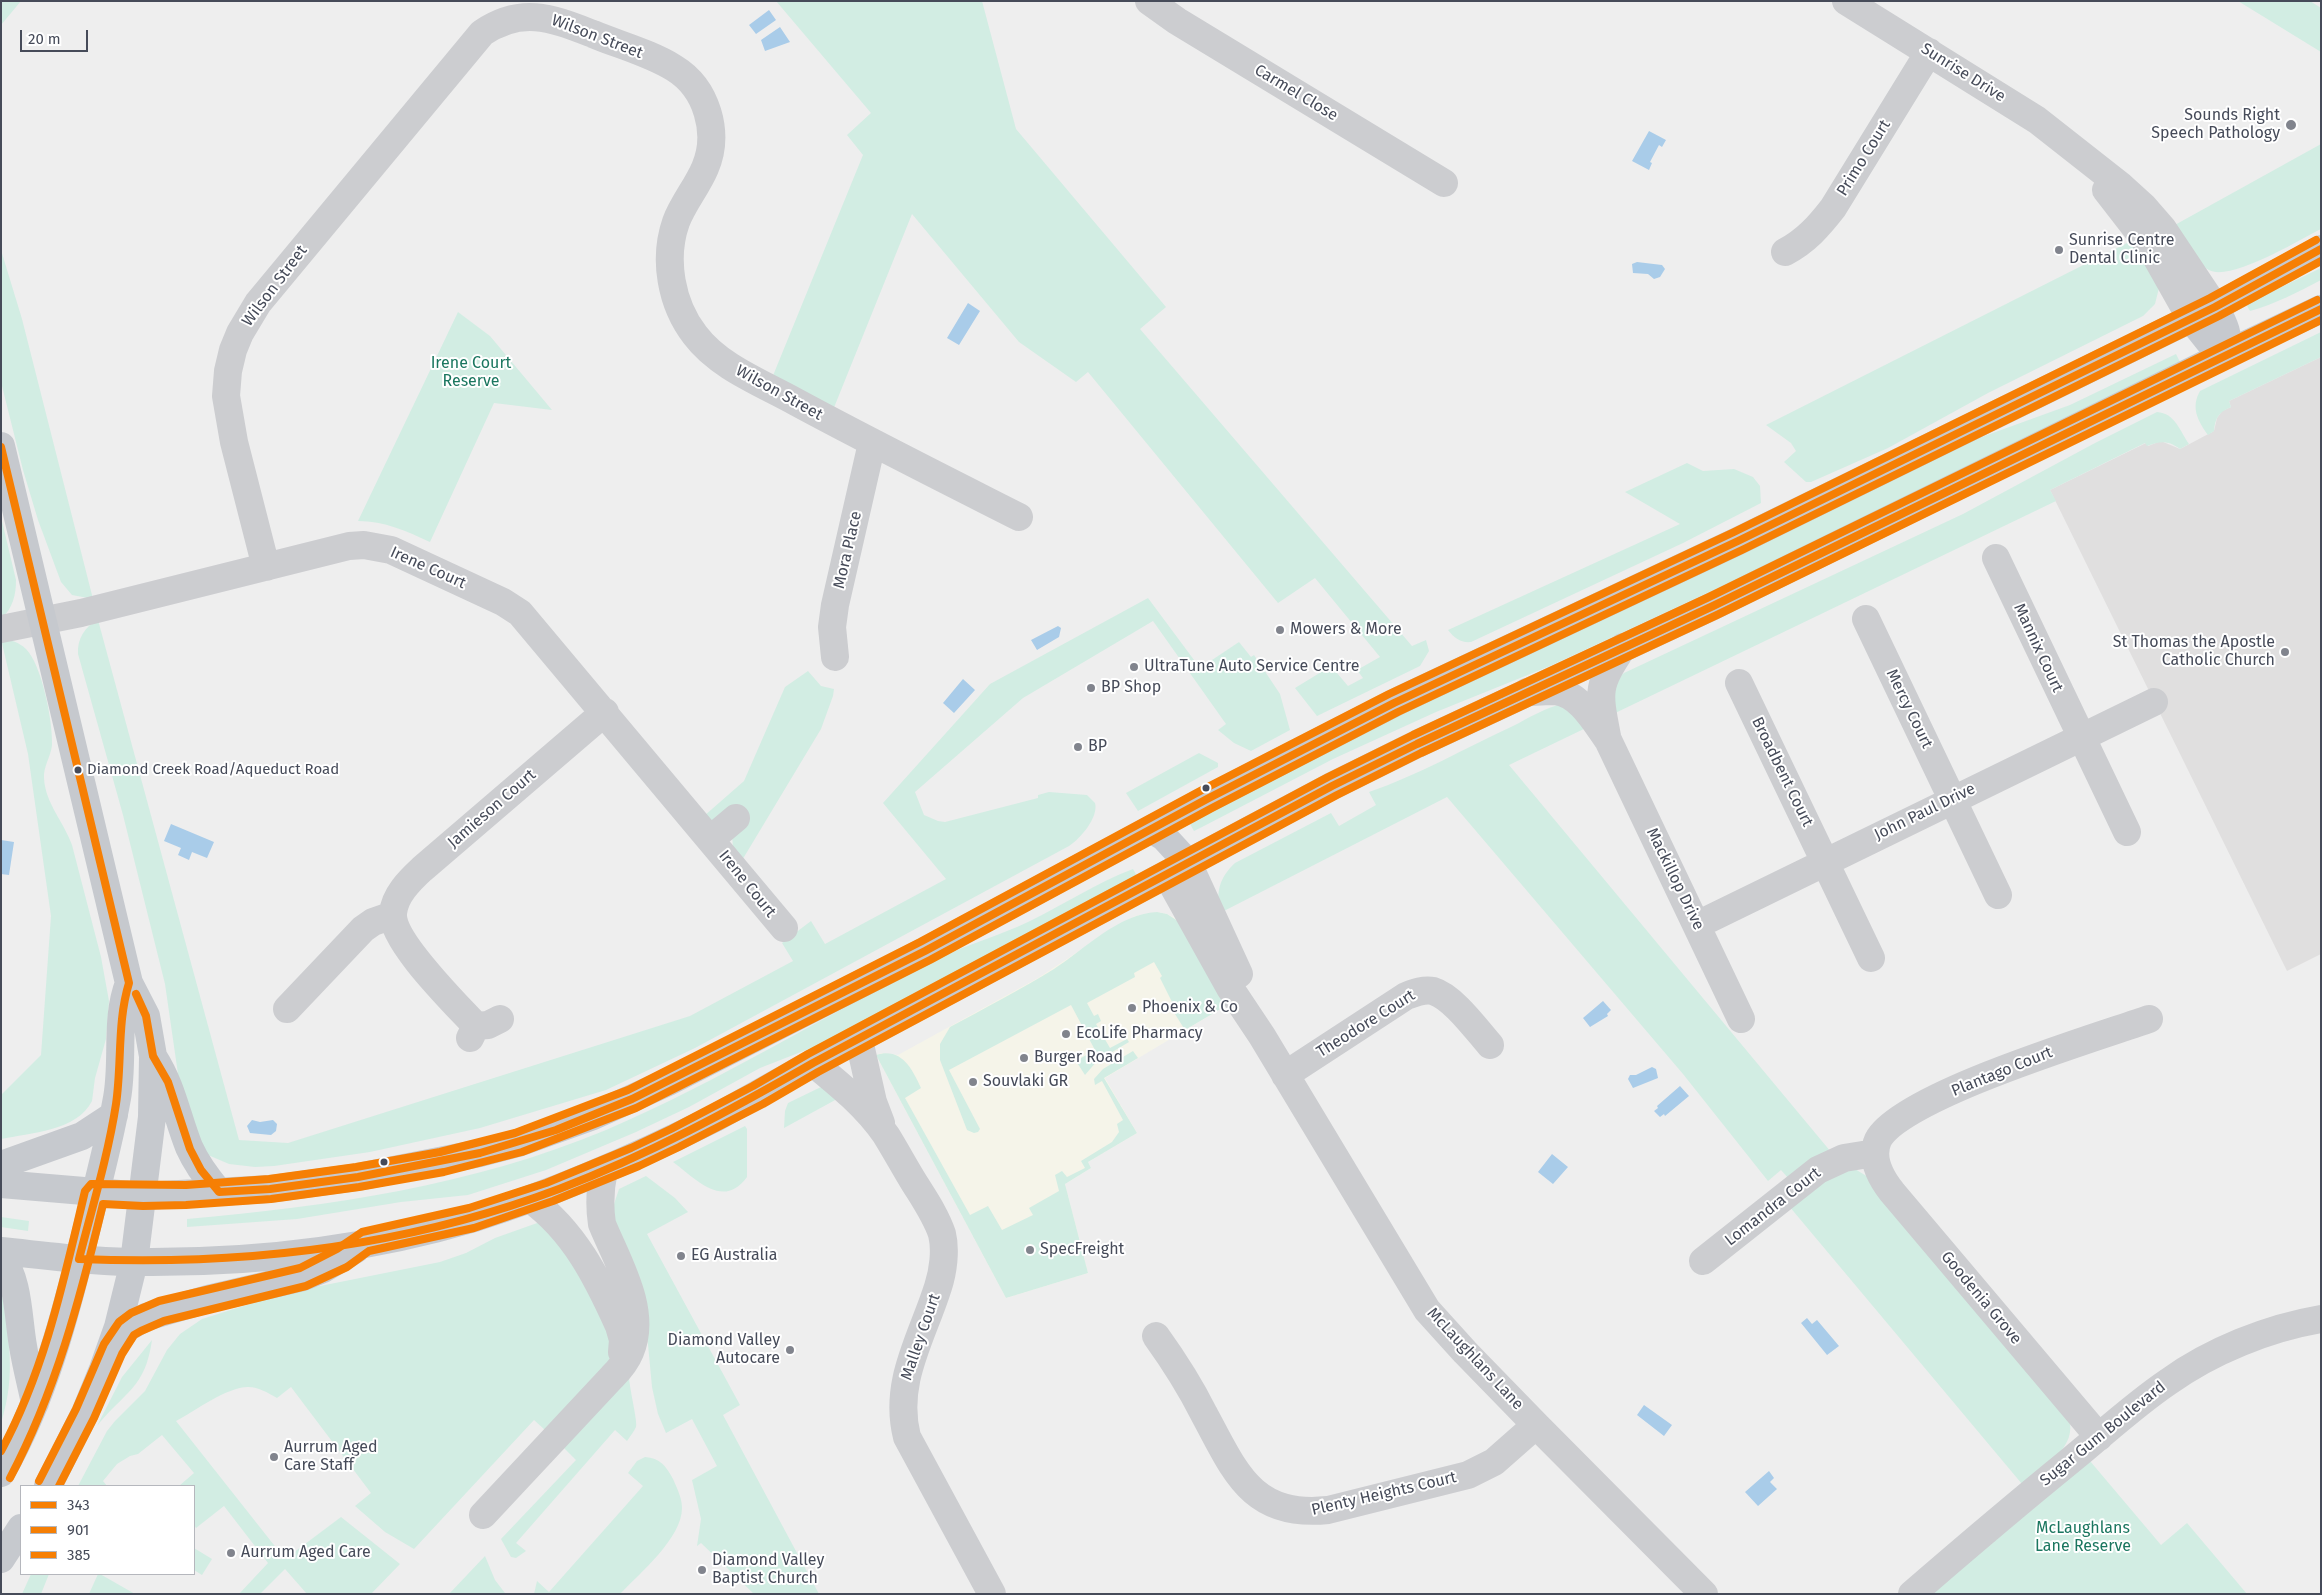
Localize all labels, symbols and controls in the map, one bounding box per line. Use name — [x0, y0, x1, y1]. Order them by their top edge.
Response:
street label: Wilson Street — [549, 11, 645, 63]
scale bar — [22, 20, 90, 52]
text: 20 m — [28, 30, 61, 48]
street label: Sunrise Drive — [1917, 39, 2009, 107]
street label: Carmel Close — [1251, 61, 1341, 125]
place label: Sounds Right Speech Pathology — [2151, 106, 2280, 144]
street label: Primo Court — [1833, 116, 1895, 200]
marker: Sounds Right Speech Pathology — [2284, 118, 2298, 132]
place label: Sunrise Centre Dental Clinic — [2069, 231, 2174, 269]
street label: Wilson Street — [238, 242, 312, 330]
marker: Sunrise Centre Dental Clinic — [2053, 244, 2065, 256]
park label: Irene Court Reserve — [431, 354, 511, 392]
street label: Wilson Street — [732, 361, 826, 425]
street label: Mora Place — [830, 509, 866, 591]
street label: Irene Court — [387, 543, 469, 593]
street label: Mannix Court — [2009, 601, 2067, 695]
place label: Mowers & More — [1290, 620, 1402, 640]
marker: Mowers & More — [1274, 624, 1286, 636]
place label: St Thomas the Apostle Catholic Church — [2113, 633, 2275, 671]
marker: St Thomas the Apostle Catholic Church — [2279, 646, 2291, 658]
place label: UltraTune Auto Service Centre — [1144, 657, 1359, 677]
marker: UltraTune Auto Service Centre — [1128, 661, 1140, 673]
street label: Mercy Court — [1882, 666, 1936, 752]
place label: BP Shop — [1101, 678, 1161, 698]
marker: BP Shop — [1085, 682, 1097, 694]
street label: Broadbent Court — [1747, 714, 1817, 830]
place label: BP — [1088, 737, 1107, 757]
marker: BP — [1072, 741, 1084, 753]
place label: Diamond Creek Road/Aqueduct Road — [87, 761, 339, 779]
marker: Diamond Creek Road/Aqueduct Road — [73, 765, 83, 775]
street label: Jamieson Court — [444, 766, 540, 852]
street label: John Paul Drive — [1871, 779, 1979, 845]
unlabelled marker — [1201, 783, 1211, 793]
street label: Mackillop Drive — [1642, 825, 1708, 933]
street label: Irene Court — [714, 847, 780, 921]
street label: Theodore Court — [1313, 986, 1419, 1062]
place label: Phoenix & Co — [1142, 998, 1238, 1018]
marker: Phoenix & Co — [1126, 1002, 1138, 1014]
place label: EcoLife Pharmacy — [1076, 1024, 1203, 1044]
marker: EcoLife Pharmacy — [1060, 1028, 1072, 1040]
street label: Plantago Court — [1949, 1043, 2055, 1101]
place label: Burger Road — [1034, 1048, 1123, 1068]
marker: Burger Road — [1018, 1052, 1030, 1064]
place label: Souvlaki GR — [983, 1072, 1068, 1092]
marker: Souvlaki GR — [967, 1076, 979, 1088]
unlabelled marker — [379, 1157, 389, 1167]
street label: Lomandra Court — [1721, 1164, 1825, 1250]
place label: SpecFreight — [1040, 1240, 1124, 1260]
marker: SpecFreight — [1024, 1244, 1036, 1256]
place label: EG Australia — [691, 1246, 777, 1266]
street label: Goodenia Grove — [1937, 1248, 2025, 1348]
marker: EG Australia — [675, 1250, 687, 1262]
street label: Malley Court — [897, 1291, 945, 1383]
street label: McLaughlans Lane — [1423, 1304, 1527, 1414]
place label: Diamond Valley Autocare — [668, 1331, 780, 1369]
marker: Diamond Valley Autocare — [784, 1344, 796, 1356]
street label: Sugar Gum Boulevard — [2036, 1378, 2170, 1490]
place label: Aurrum Aged Care Staff — [284, 1438, 378, 1476]
marker: Aurrum Aged Care Staff — [268, 1451, 280, 1463]
street label: Plenty Heights Court — [1310, 1468, 1458, 1520]
legend — [20, 1485, 195, 1575]
text: 343 — [67, 1496, 90, 1514]
park label: McLaughlans Lane Reserve — [2035, 1519, 2131, 1557]
text: 901 — [67, 1521, 89, 1539]
place label: Aurrum Aged Care — [241, 1543, 371, 1563]
text: 385 — [67, 1546, 90, 1564]
marker: Aurrum Aged Care — [225, 1547, 237, 1559]
place label: Diamond Valley Baptist Church — [712, 1551, 824, 1589]
marker: Diamond Valley Baptist Church — [696, 1564, 708, 1576]

